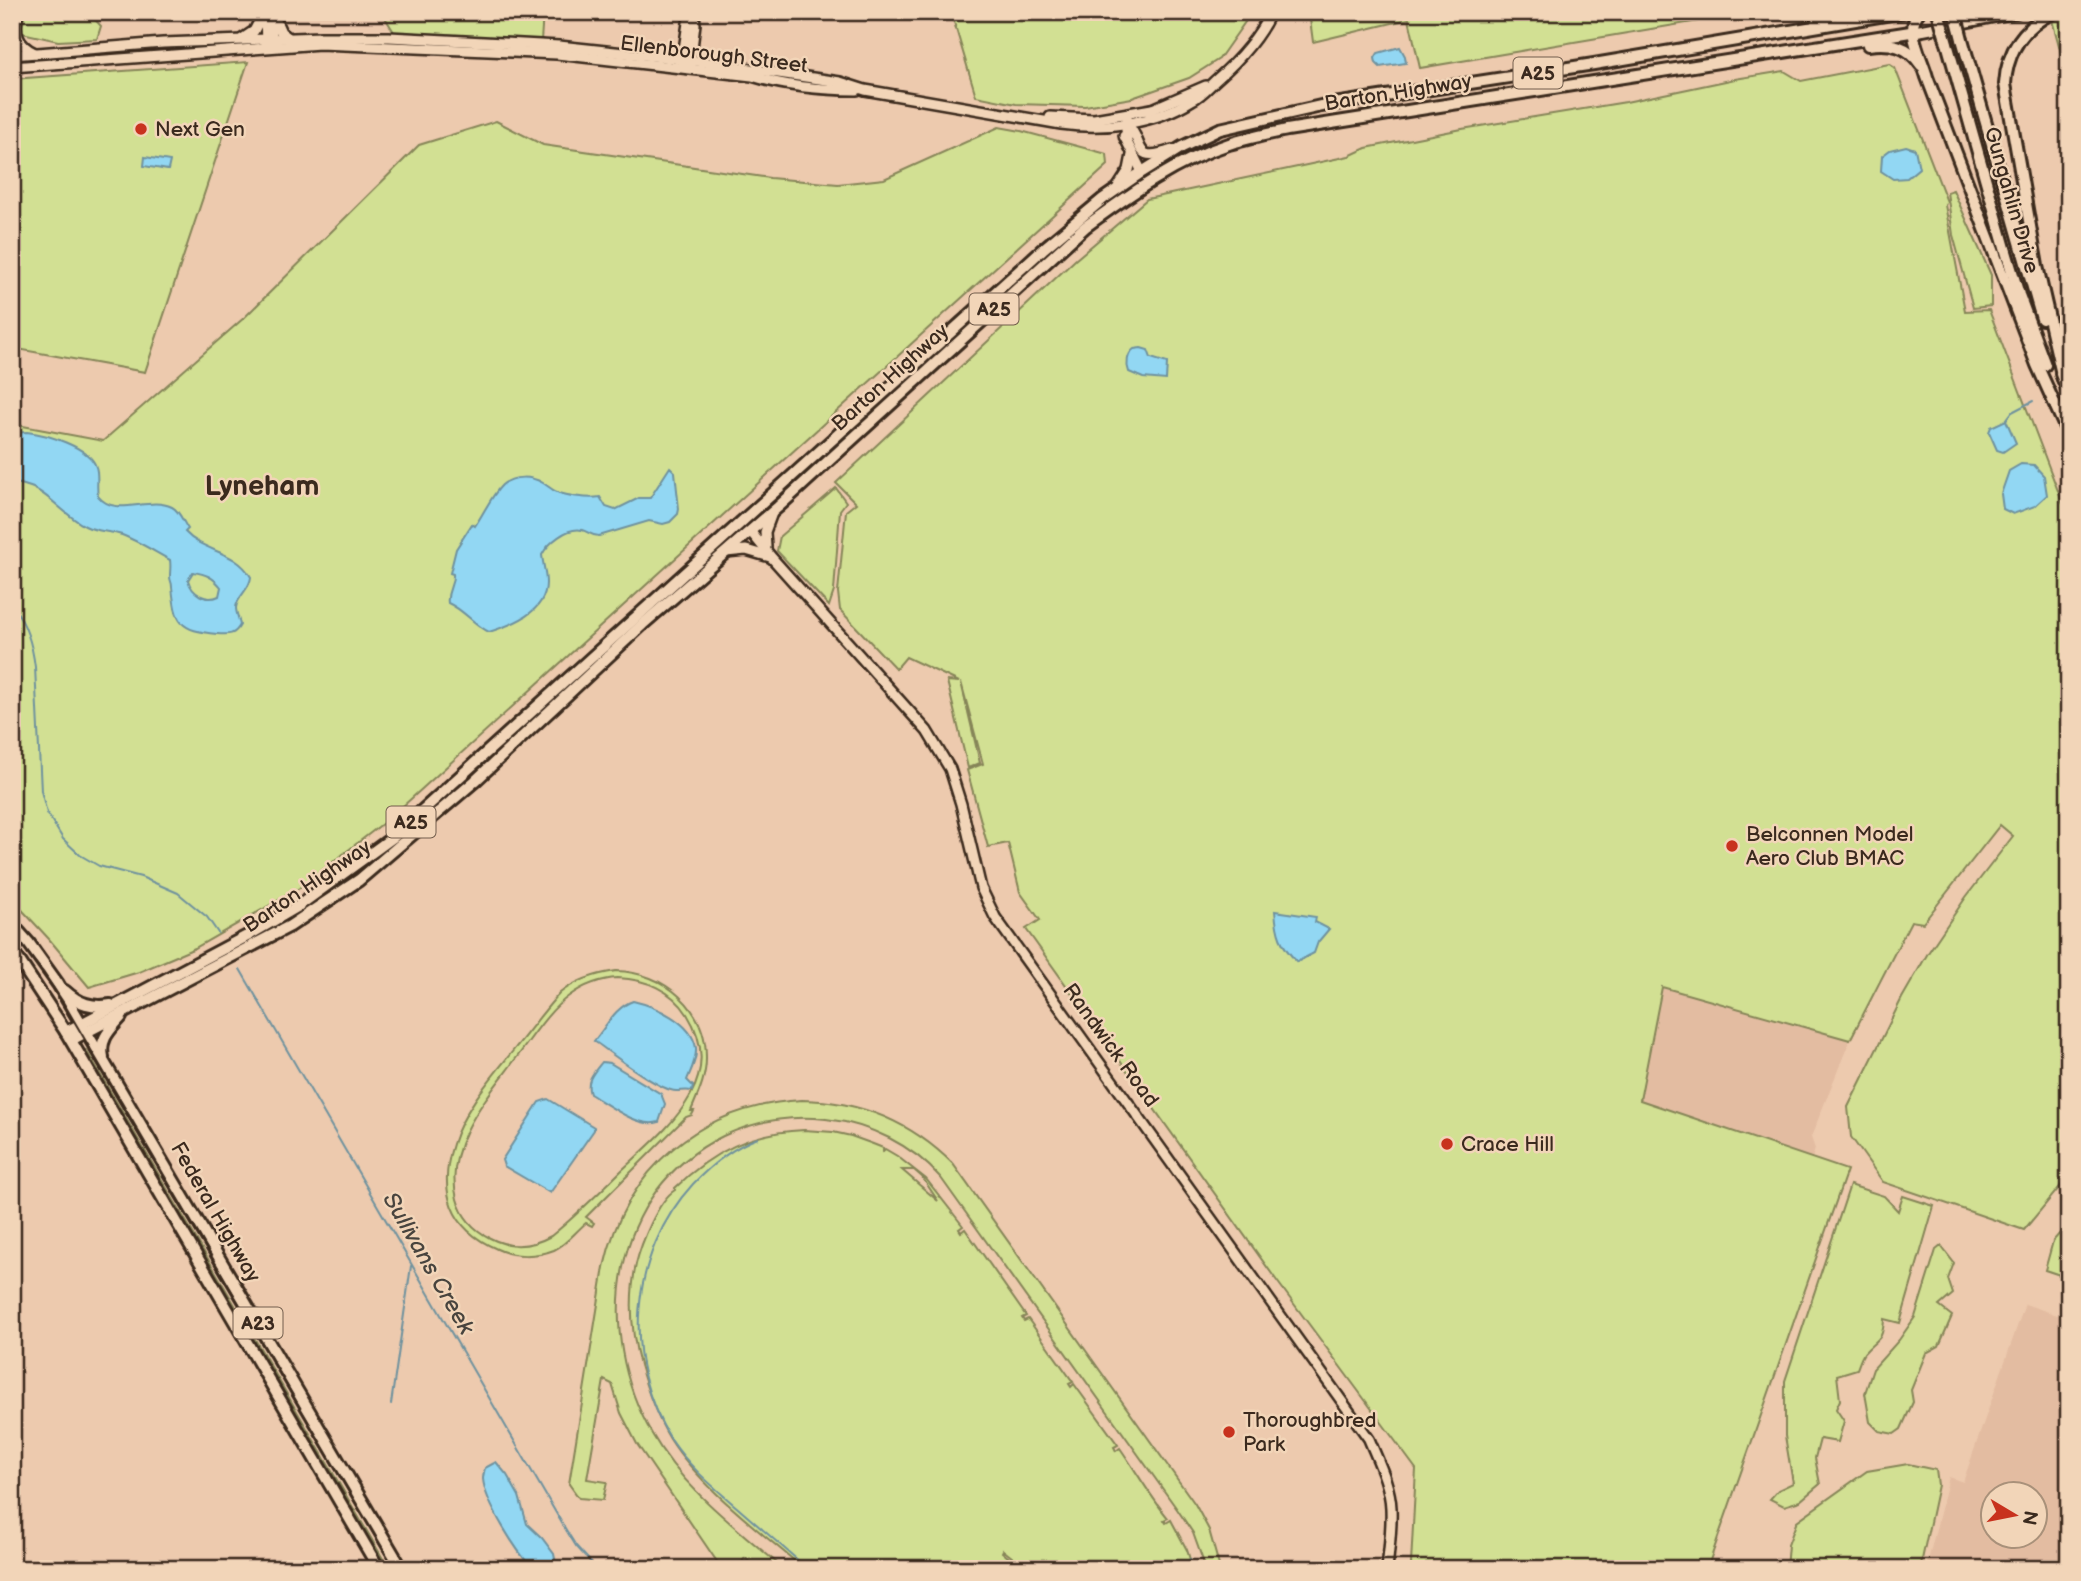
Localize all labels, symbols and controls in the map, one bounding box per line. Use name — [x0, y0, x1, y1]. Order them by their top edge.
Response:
street label: Ellenborough Street — [619, 31, 810, 78]
road number: A25 — [1514, 58, 1562, 88]
street label: Barton Highway — [1323, 68, 1474, 116]
place label: Next Gen — [155, 117, 245, 142]
marker: Next Gen — [133, 121, 149, 137]
street label: Gungahlin Drive — [1979, 124, 2044, 276]
road number: A25 — [970, 294, 1018, 324]
street label: Barton Highway — [827, 318, 954, 436]
district label: Lyneham — [205, 470, 319, 503]
road number: A25 — [386, 806, 436, 838]
place label: Belconnen Model Aero Club BMAC — [1746, 822, 1913, 871]
street label: Barton Highway — [239, 834, 376, 938]
marker: Belconnen Model Aero Club BMAC — [1724, 838, 1740, 854]
street label: Randwick Road — [1057, 979, 1164, 1112]
place label: Crace Hill — [1461, 1132, 1554, 1157]
marker: Crace Hill — [1439, 1136, 1455, 1152]
street label: Federal Highway — [165, 1138, 266, 1287]
water label: Sullivans Creek — [376, 1187, 480, 1340]
road number: A23 — [233, 1308, 282, 1338]
place label: Thoroughbred Park — [1243, 1408, 1377, 1457]
marker: Thoroughbred Park — [1221, 1424, 1237, 1440]
north arrow — [1980, 1480, 2050, 1550]
text: N — [2017, 1509, 2042, 1527]

